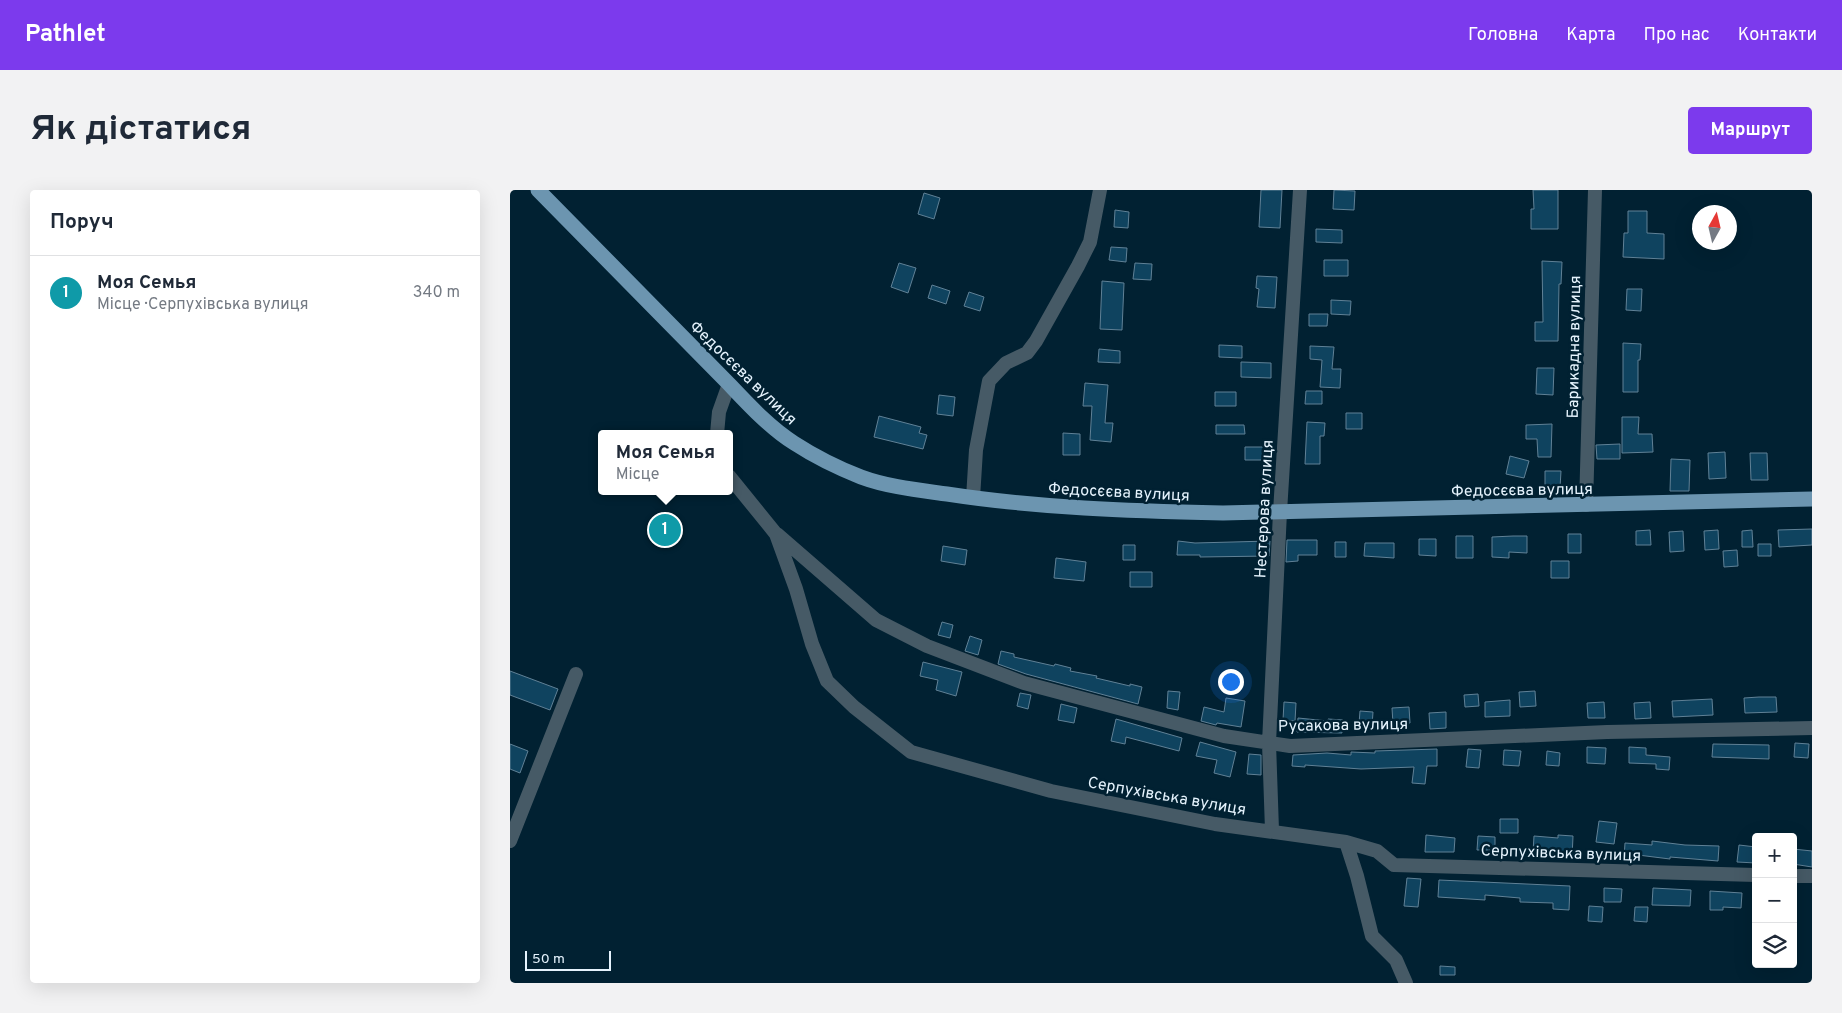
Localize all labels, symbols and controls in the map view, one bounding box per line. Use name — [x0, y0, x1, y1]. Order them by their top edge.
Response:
text: Pathlet — [25, 20, 106, 50]
text: Головна — [1468, 24, 1538, 47]
text: Карта — [1566, 24, 1616, 47]
text: Про нас — [1644, 24, 1710, 47]
text: Контакти — [1738, 24, 1817, 47]
button: Маршрут — [1688, 107, 1812, 154]
text: Як дістатися — [30, 108, 251, 152]
north arrow — [1692, 205, 1737, 250]
text: Поруч — [50, 209, 114, 236]
text: Моя Семья — [97, 271, 197, 295]
street label: Барикадна вулиця — [1564, 275, 1586, 419]
text: 1 — [63, 283, 69, 303]
text: 340 m — [413, 283, 460, 303]
text: Місце · Серпухівська вулиця — [97, 295, 309, 315]
street label: Федосєєва вулиця — [685, 317, 800, 430]
popup — [598, 430, 733, 495]
street label: Нестерова вулиця — [1251, 439, 1279, 579]
text: Моя Семья — [616, 441, 715, 465]
text: Місце — [616, 465, 659, 485]
street label: Федосєєва вулиця — [1048, 479, 1190, 507]
street label: Федосєєва вулиця — [1451, 480, 1593, 502]
pin: 1 — [649, 511, 681, 549]
your location — [1218, 669, 1244, 695]
street label: Русакова вулиця — [1278, 715, 1408, 737]
street label: Серпухівська вулиця — [1086, 773, 1247, 821]
map controls — [1752, 833, 1797, 968]
button: + — [1752, 833, 1797, 878]
street label: Серпухівська вулиця — [1480, 841, 1641, 867]
button: − — [1752, 878, 1797, 923]
button: layers — [1752, 923, 1797, 968]
scale bar — [525, 948, 611, 971]
text: 50 m — [532, 951, 565, 968]

